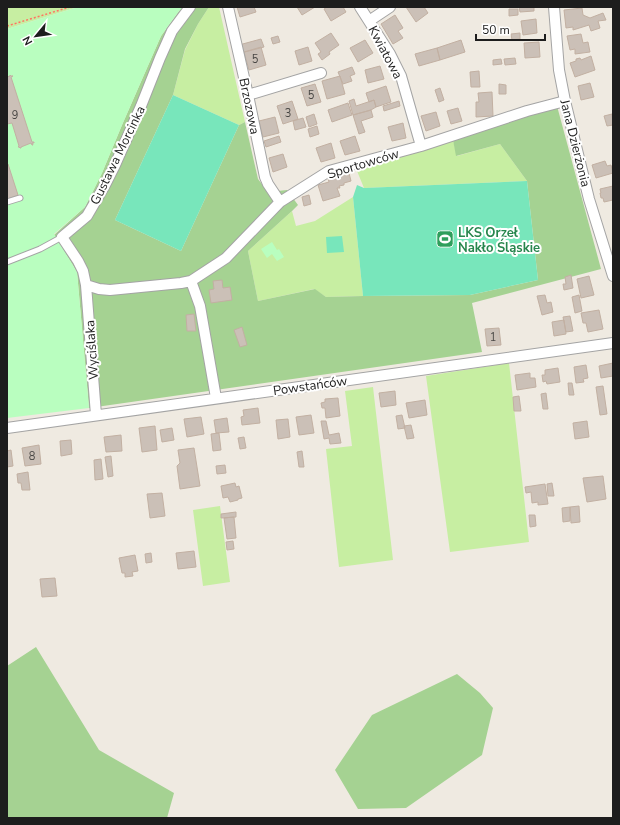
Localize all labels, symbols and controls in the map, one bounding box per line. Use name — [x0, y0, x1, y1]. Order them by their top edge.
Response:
north arrow — [16, 16, 56, 56]
scale bar — [476, 16, 545, 42]
text: 50 m — [482, 22, 510, 38]
street label: Kwiatowa — [364, 23, 407, 82]
text: N — [19, 33, 36, 48]
house number: 5 — [252, 52, 259, 67]
street label: Brzozowa — [234, 76, 264, 136]
house number: 5 — [308, 88, 315, 103]
street label: Jana Dzierżonia — [555, 97, 595, 189]
street label: Gustawa Morcinka — [86, 103, 150, 208]
house number: 3 — [285, 106, 291, 121]
house number: 9 — [12, 108, 18, 123]
street label: Sportowców — [325, 144, 401, 183]
place label: LKS Orzeł Nakło Śląskie — [458, 224, 540, 257]
sports icon: LKS Orzeł Nakło Śląskie — [435, 229, 455, 249]
street label: Wyciślaka — [81, 319, 103, 380]
house number: 1 — [490, 330, 496, 345]
street label: Powstańców — [272, 372, 349, 400]
house number: 8 — [29, 449, 36, 464]

